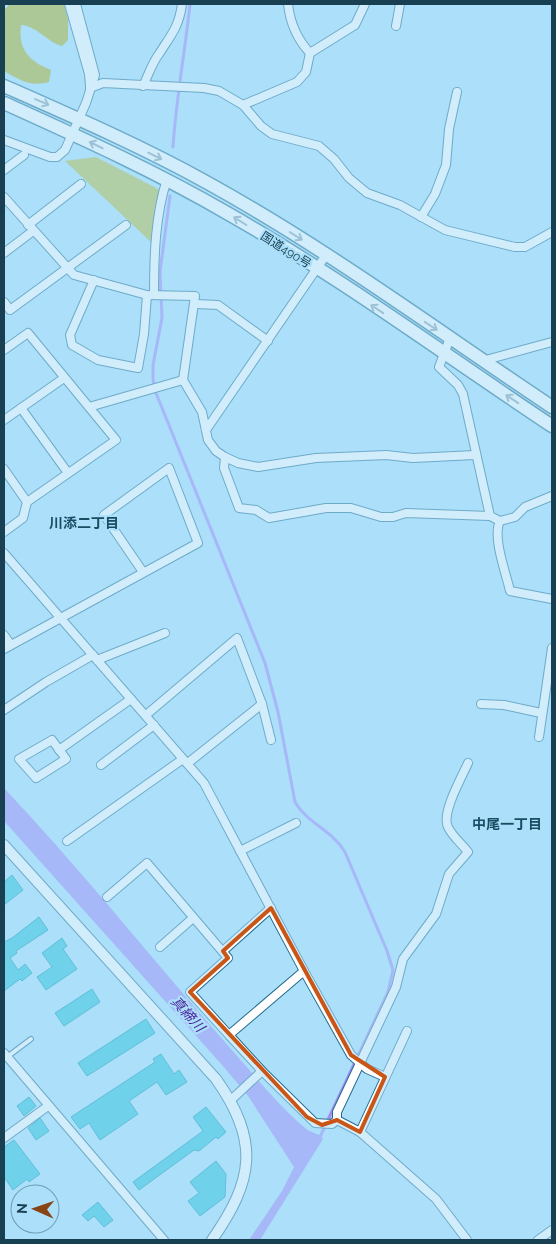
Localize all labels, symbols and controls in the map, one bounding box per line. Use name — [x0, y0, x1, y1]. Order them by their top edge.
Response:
one-way arrow — [34, 98, 49, 108]
one-way arrow — [89, 140, 104, 149]
one-way arrow — [147, 151, 162, 161]
one-way arrow — [233, 215, 247, 226]
street label: 国道490号 — [258, 229, 314, 271]
one-way arrow — [288, 231, 302, 241]
one-way arrow — [370, 303, 384, 313]
one-way arrow — [424, 321, 438, 331]
one-way arrow — [505, 394, 519, 404]
district label: 川添二丁目 — [49, 515, 119, 531]
district label: 中尾一丁目 — [472, 816, 542, 832]
water label: 真締川 — [168, 993, 209, 1036]
north arrow — [10, 1184, 60, 1234]
text: N — [14, 1203, 30, 1214]

